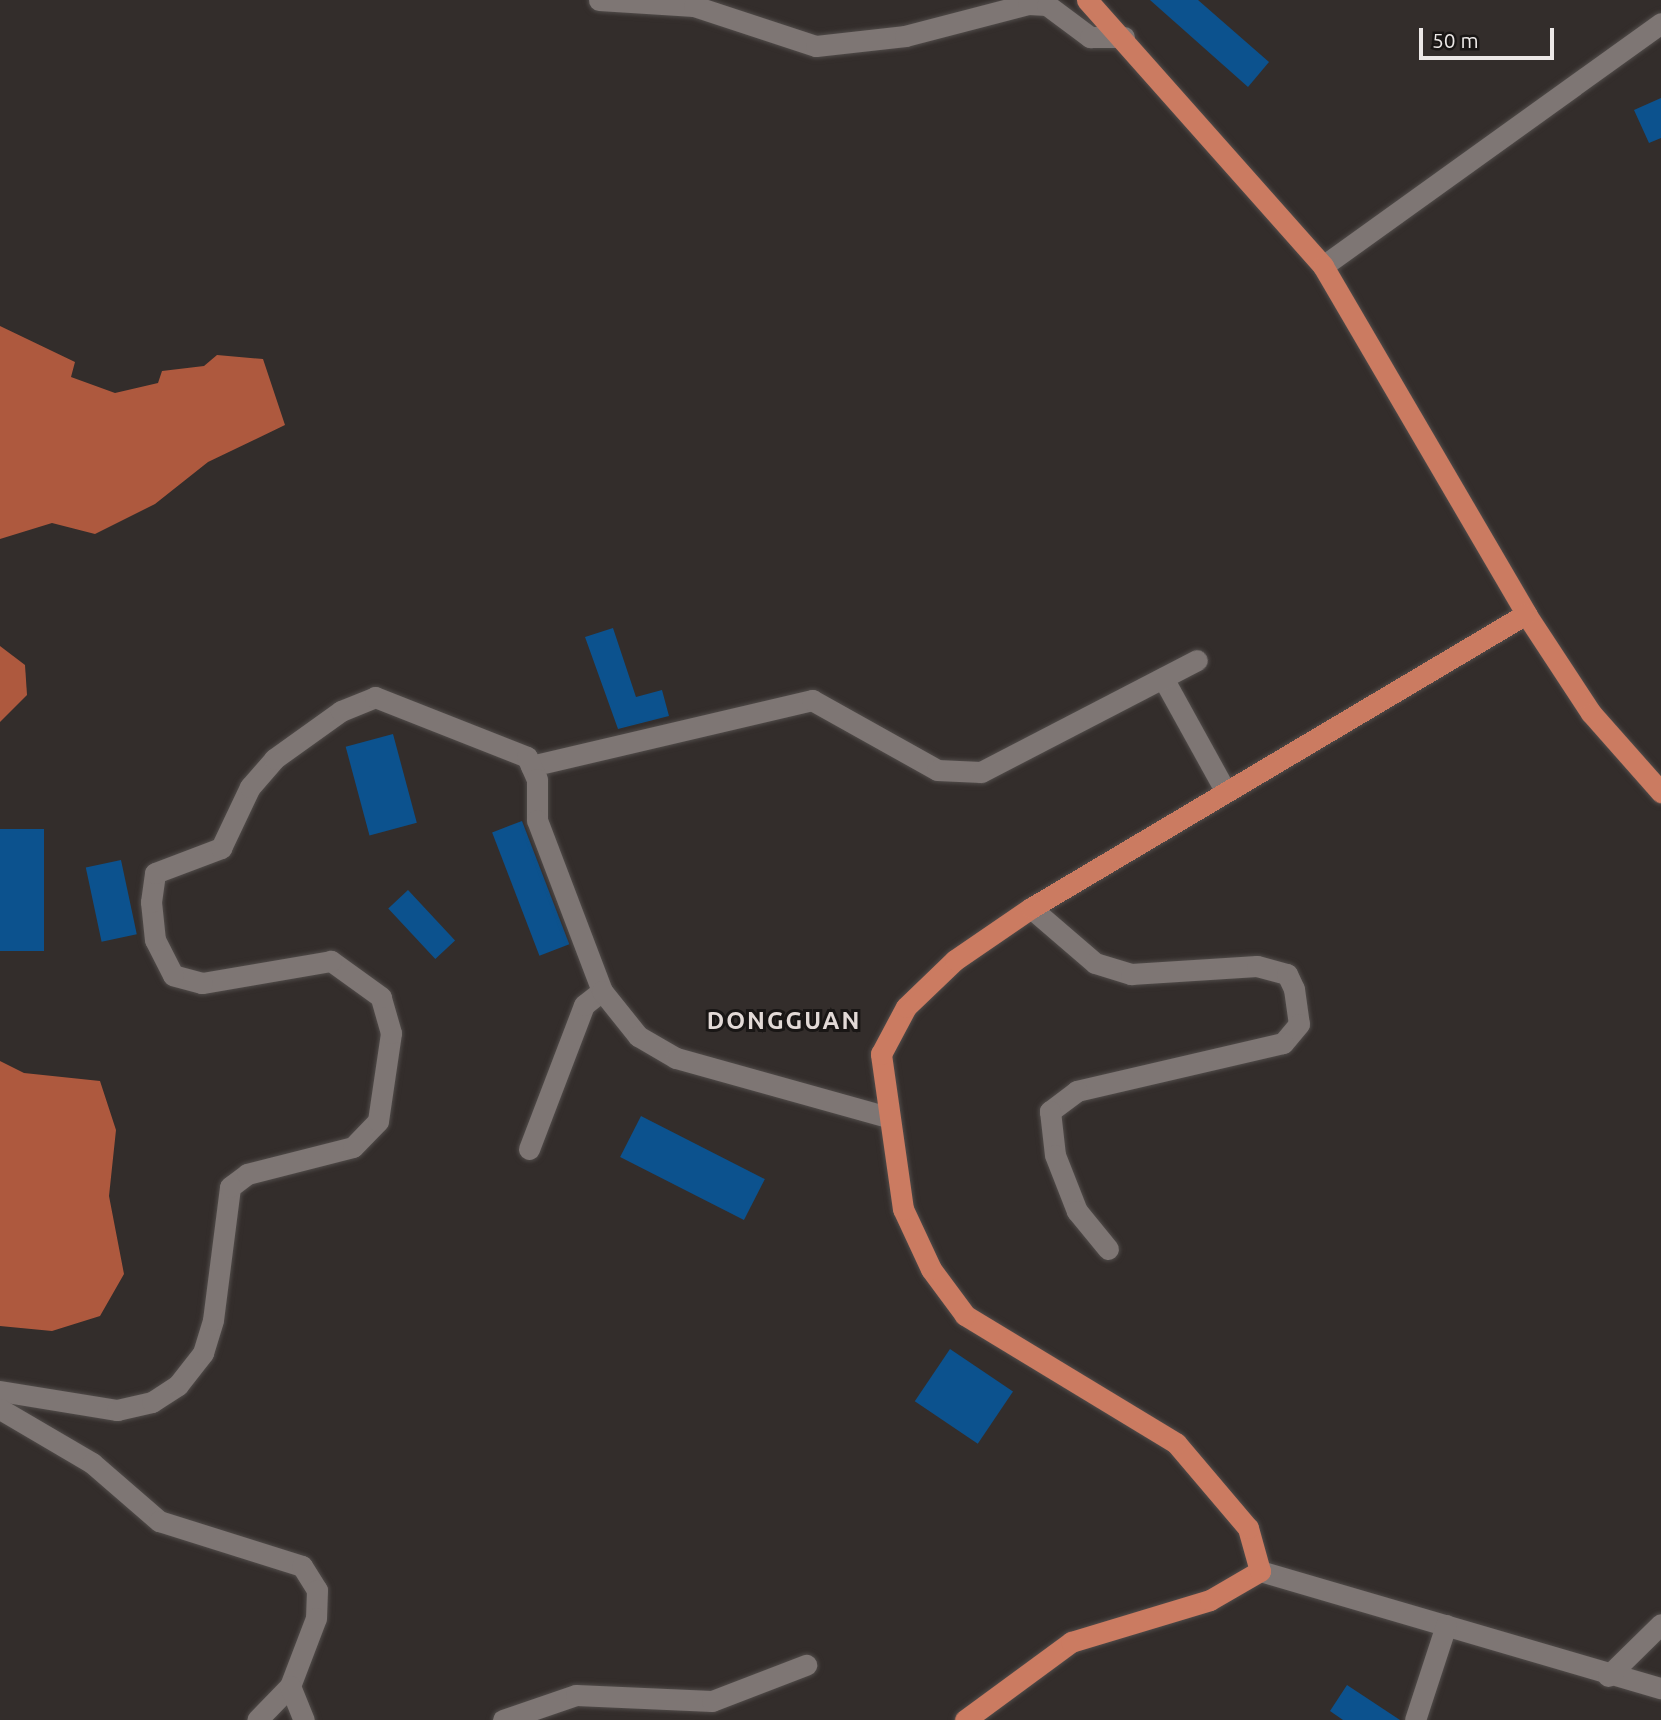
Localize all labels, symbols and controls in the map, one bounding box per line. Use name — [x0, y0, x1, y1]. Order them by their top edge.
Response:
scale bar — [1423, 14, 1558, 58]
text: 50 m — [1432, 28, 1479, 52]
district label: DONGGUAN — [708, 1007, 860, 1035]

